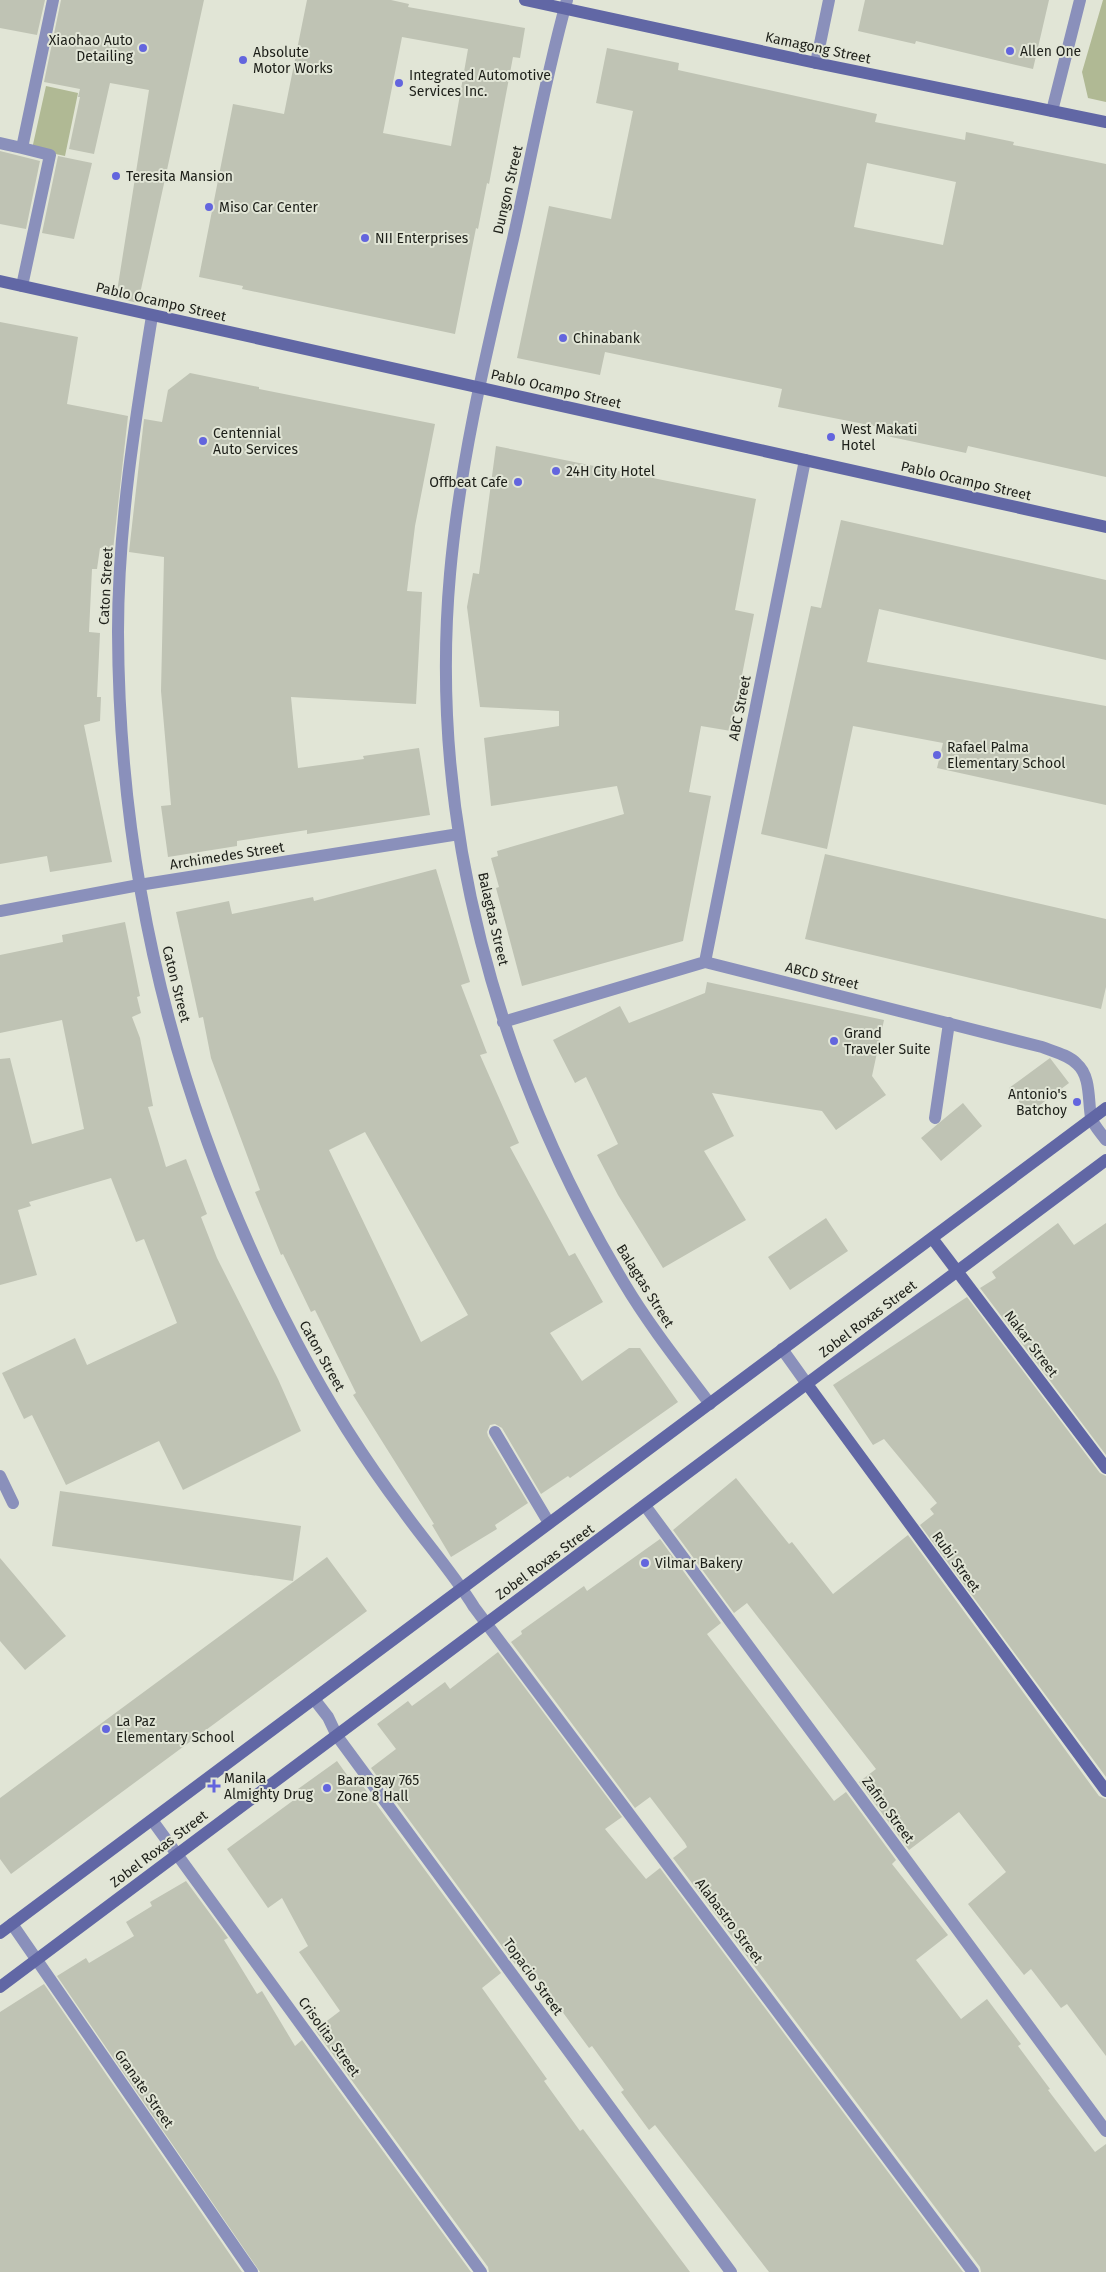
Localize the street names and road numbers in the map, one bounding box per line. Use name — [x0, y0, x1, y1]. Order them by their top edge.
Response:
street label: Kamagong Street — [764, 28, 873, 68]
street label: Dungon Street — [490, 143, 527, 236]
street label: Pablo Ocampo Street — [94, 279, 229, 325]
street label: Pablo Ocampo Street — [489, 366, 624, 412]
street label: Pablo Ocampo Street — [899, 458, 1034, 504]
street label: Caton Street — [95, 546, 117, 626]
street label: ABC Street — [725, 673, 755, 742]
street label: Archimedes Street — [169, 838, 286, 873]
street label: Balagtas Street — [474, 871, 512, 968]
street label: Caton Street — [158, 944, 194, 1025]
street label: ABCD Street — [784, 959, 861, 994]
street label: Balagtas Street — [613, 1241, 678, 1332]
street label: Zobel Roxas Street — [816, 1276, 921, 1361]
street label: Nakar Street — [1000, 1307, 1062, 1381]
street label: Caton Street — [296, 1318, 349, 1395]
street label: Zobel Roxas Street — [492, 1520, 598, 1603]
street label: Rubi Street — [928, 1528, 984, 1596]
street label: Zafiro Street — [858, 1774, 918, 1847]
street label: Zobel Roxas Street — [107, 1806, 212, 1891]
street label: Alabastro Street — [692, 1875, 767, 1968]
street label: Topacio Street — [499, 1935, 567, 2020]
street label: Crisolita Street — [294, 1994, 364, 2081]
street label: Granate Street — [111, 2047, 178, 2132]

